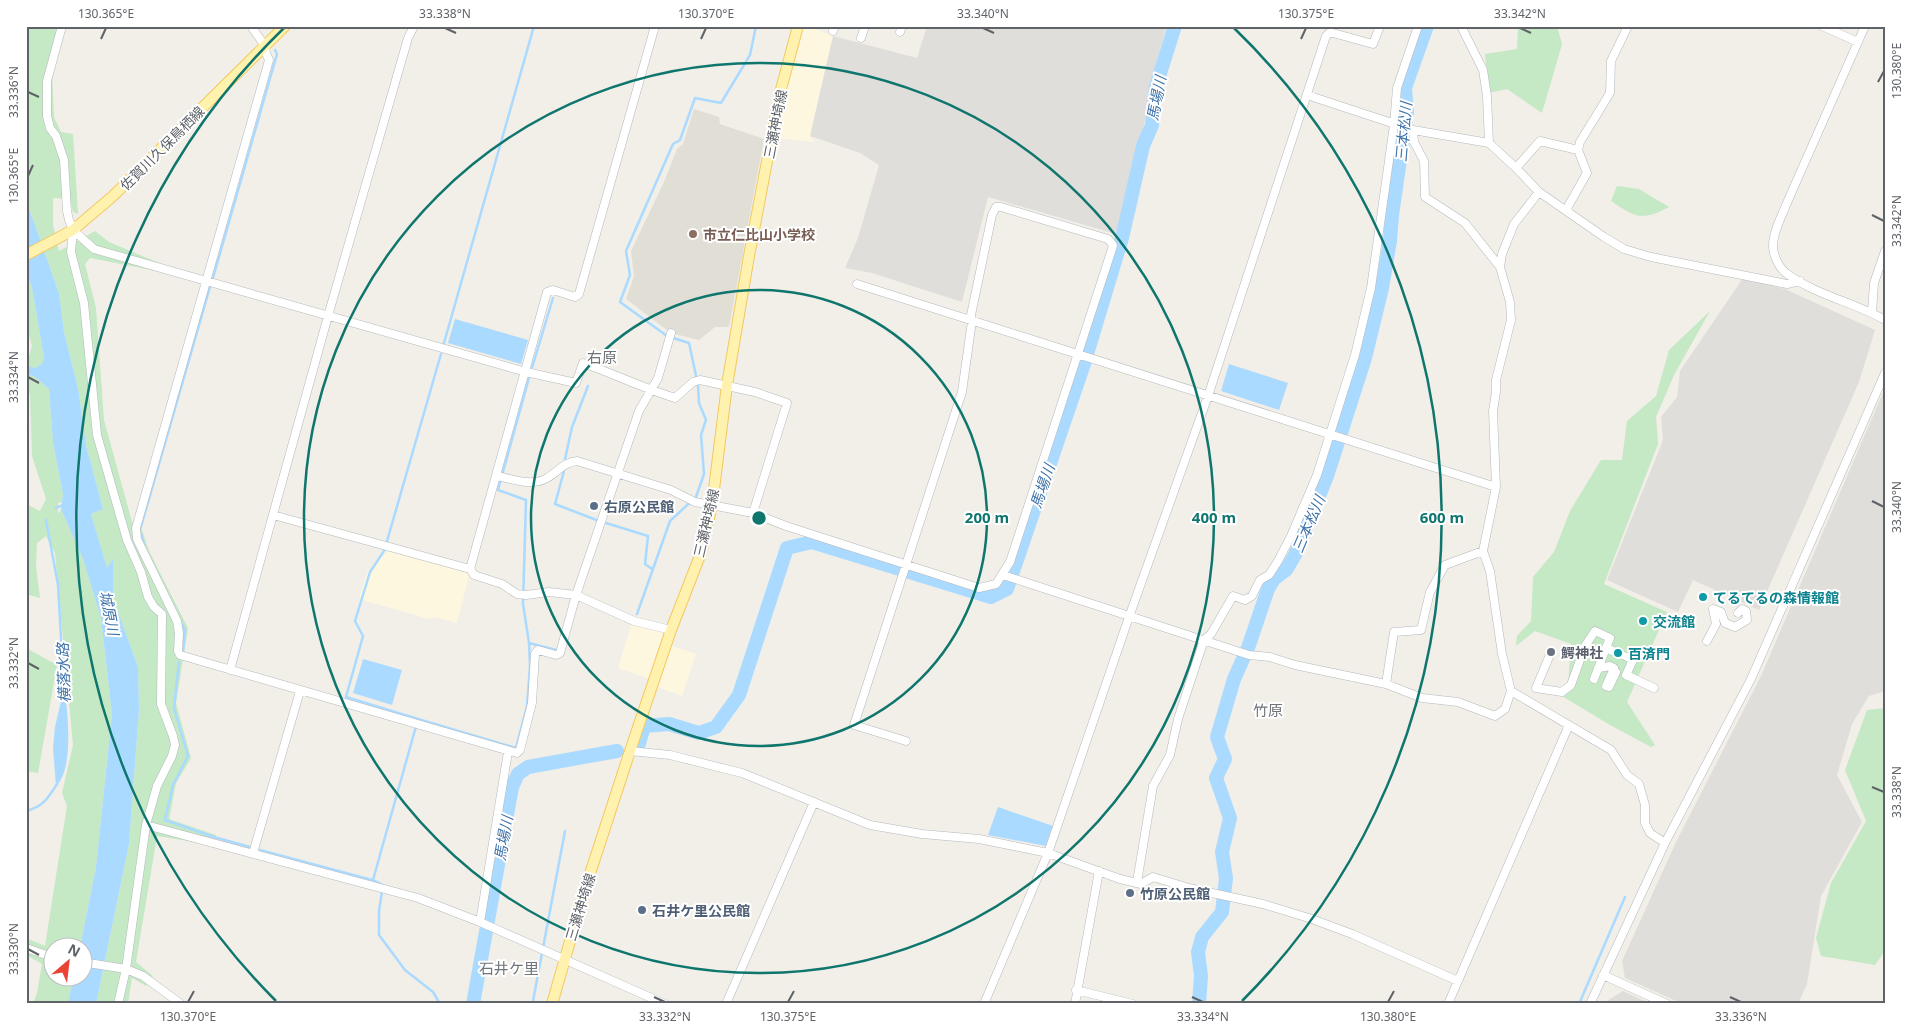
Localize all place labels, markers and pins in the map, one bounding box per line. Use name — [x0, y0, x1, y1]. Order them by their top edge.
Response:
place label: 市立仁比山小学校 — [703, 225, 815, 244]
marker: 市立仁比山小学校 — [687, 228, 699, 240]
place label: 右原公民館 — [604, 497, 674, 516]
marker: 右原公民館 — [588, 500, 600, 512]
centre of rings — [750, 509, 768, 527]
place label: てるてるの森情報館 — [1713, 588, 1839, 607]
marker: てるてるの森情報館 — [1697, 591, 1709, 603]
place label: 交流館 — [1653, 612, 1695, 631]
marker: 交流館 — [1637, 615, 1649, 627]
place label: 鰐神社 — [1561, 643, 1603, 662]
place label: 百済門 — [1628, 644, 1670, 663]
marker: 鰐神社 — [1545, 646, 1557, 658]
marker: 百済門 — [1612, 647, 1624, 659]
place label: 竹原公民館 — [1140, 884, 1210, 903]
marker: 竹原公民館 — [1124, 887, 1136, 899]
place label: 石井ケ里公民館 — [652, 901, 750, 920]
marker: 石井ケ里公民館 — [636, 904, 648, 916]

